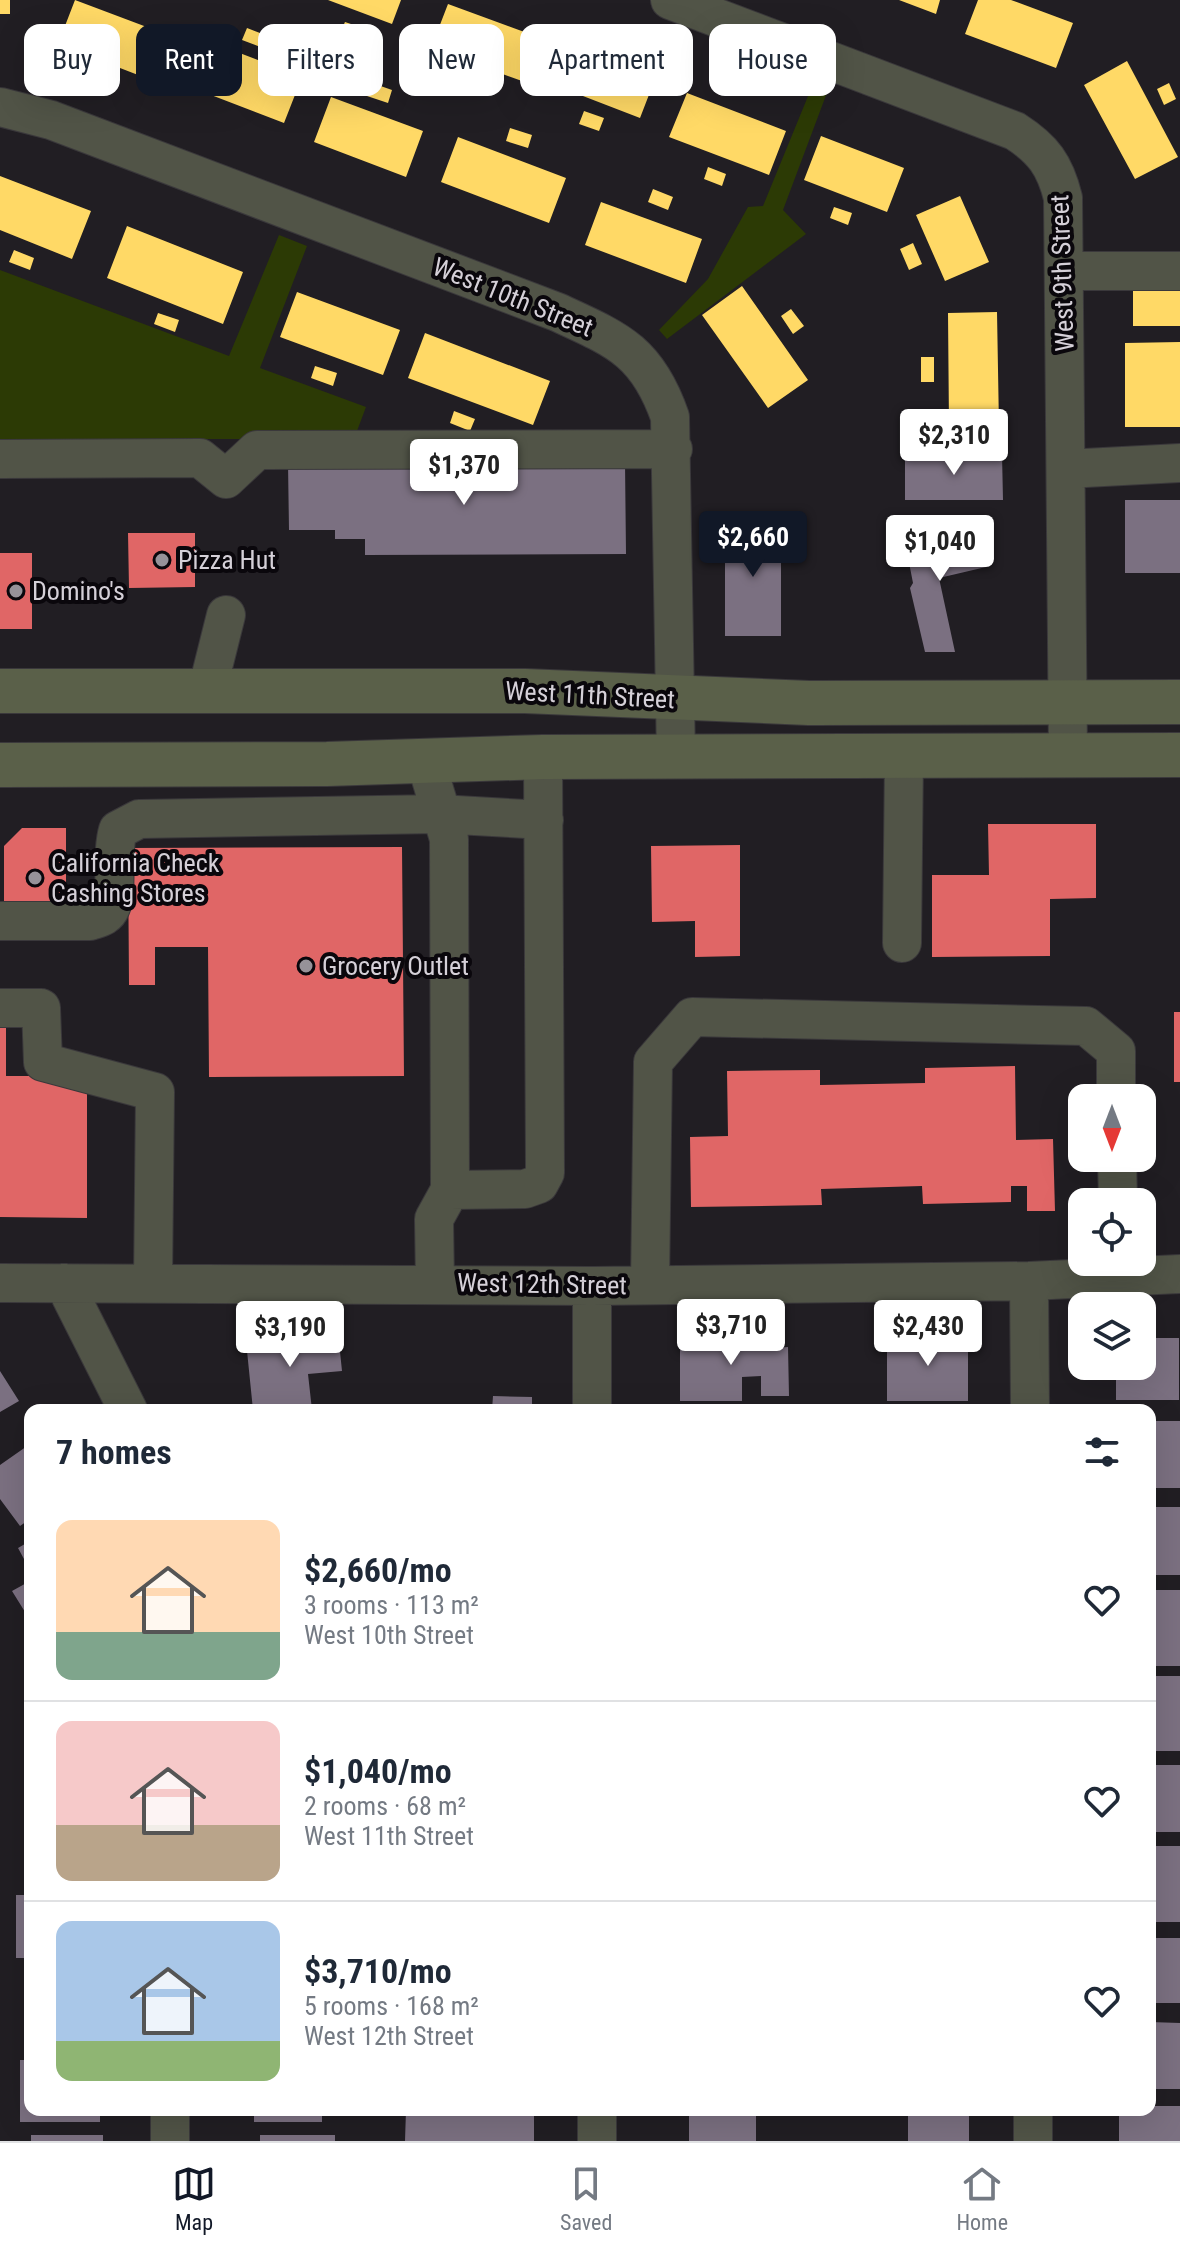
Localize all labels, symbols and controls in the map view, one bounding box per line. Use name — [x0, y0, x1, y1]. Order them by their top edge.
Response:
chip: Buy — [24, 24, 120, 96]
chip: Rent — [136, 24, 242, 96]
chip: Filters — [258, 24, 383, 96]
chip: New — [399, 24, 504, 96]
chip: Apartment — [520, 24, 693, 96]
chip: House — [709, 24, 836, 96]
street label: West 9th Street — [1044, 194, 1080, 352]
street label: West 10th Street — [429, 251, 597, 343]
pin: $2,310 — [889, 409, 1019, 477]
text: $2,310 — [918, 420, 990, 450]
pin: $1,370 — [399, 439, 529, 507]
text: $1,370 — [428, 450, 500, 480]
pin: $2,660 — [688, 511, 818, 579]
pin: $1,040 — [875, 515, 1005, 583]
text: $2,660 — [717, 522, 789, 552]
text: $1,040 — [904, 526, 976, 556]
place label: Pizza Hut — [178, 545, 276, 575]
marker: Pizza Hut — [153, 551, 171, 569]
place label: Domino's — [32, 576, 125, 606]
marker: Domino's — [7, 582, 25, 600]
street label: West 11th Street — [504, 676, 676, 714]
place label: California Check Cashing Stores — [51, 848, 220, 908]
marker: California Check Cashing Stores — [26, 869, 44, 887]
place label: Grocery Outlet — [322, 951, 469, 981]
marker: Grocery Outlet — [297, 957, 315, 975]
north arrow — [1068, 1084, 1156, 1172]
map controls — [1068, 1084, 1156, 1380]
button: locate — [1068, 1188, 1156, 1276]
street label: West 12th Street — [457, 1268, 627, 1300]
button: layers — [1068, 1292, 1156, 1380]
pin: $3,710 — [666, 1299, 796, 1367]
pin: $2,430 — [863, 1300, 993, 1368]
pin: $3,190 — [225, 1301, 355, 1369]
text: $3,710 — [695, 1310, 767, 1340]
text: $2,430 — [892, 1311, 964, 1341]
text: $3,190 — [254, 1312, 326, 1342]
icon: filters — [1080, 1430, 1124, 1474]
text: 7 homes — [56, 1432, 172, 1472]
text: $2,660/mo — [304, 1550, 452, 1590]
icon: home — [120, 1552, 216, 1648]
icon: heart — [1080, 1578, 1124, 1622]
text: 3 rooms · 113 m² — [304, 1590, 479, 1620]
text: West 10th Street — [304, 1620, 474, 1650]
text: $1,040/mo — [304, 1751, 452, 1791]
icon: home — [120, 1753, 216, 1849]
icon: heart — [1080, 1779, 1124, 1823]
text: 2 rooms · 68 m² — [304, 1791, 466, 1821]
text: West 11th Street — [304, 1821, 474, 1851]
text: $3,710/mo — [304, 1951, 452, 1991]
icon: home — [120, 1953, 216, 2049]
icon: heart — [1080, 1979, 1124, 2023]
text: 5 rooms · 168 m² — [304, 1991, 479, 2021]
text: West 12th Street — [304, 2021, 474, 2051]
tab: Map — [172, 2162, 216, 2235]
tab: Saved — [560, 2162, 612, 2235]
tab: Home — [956, 2162, 1008, 2235]

